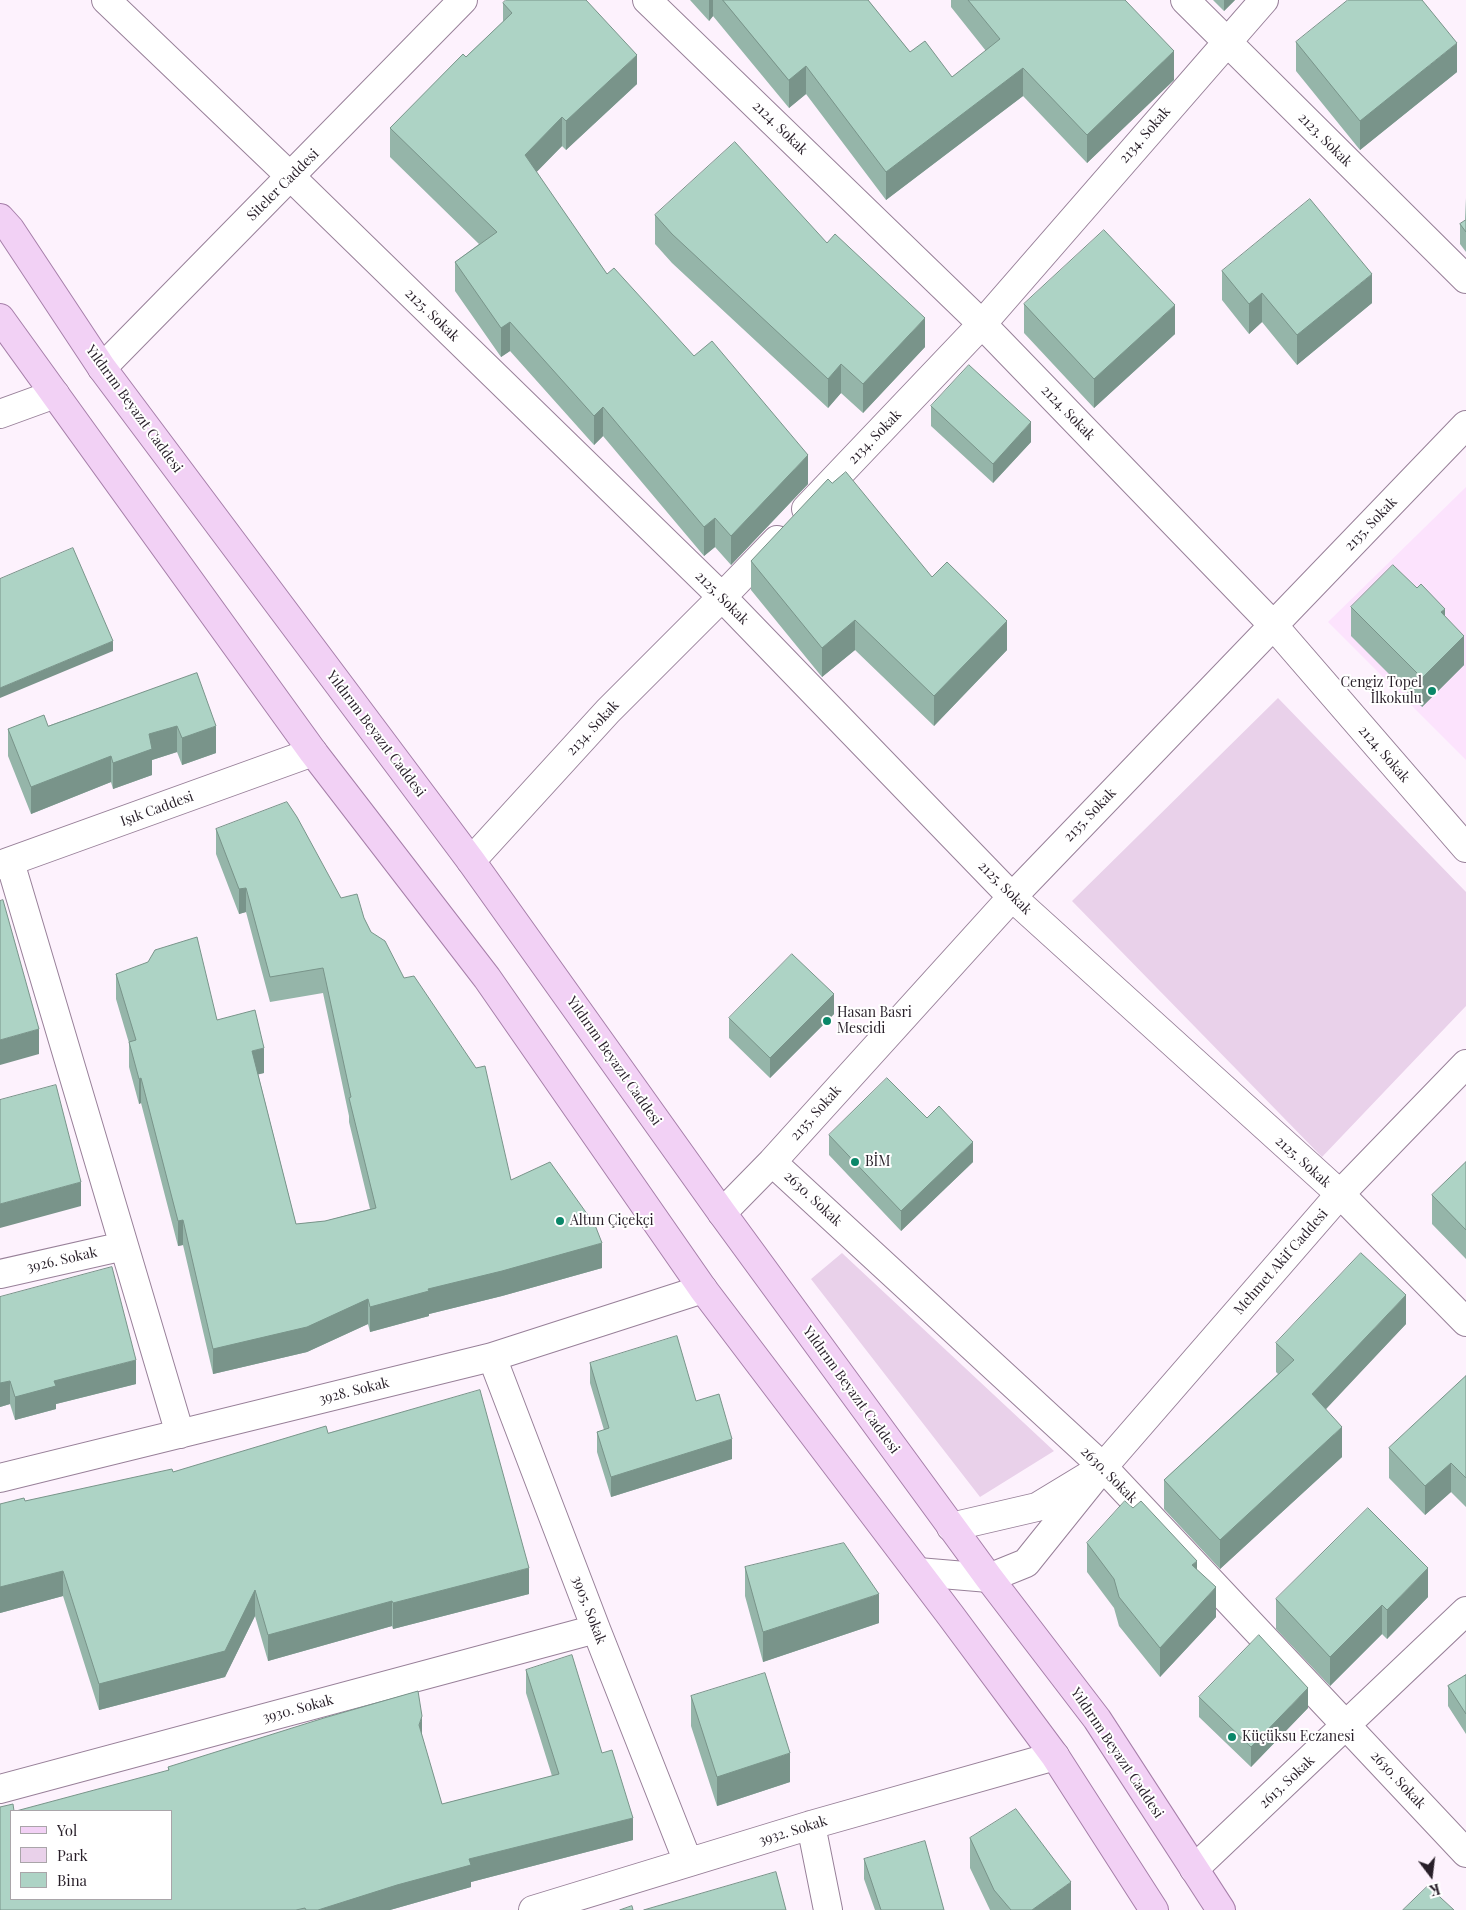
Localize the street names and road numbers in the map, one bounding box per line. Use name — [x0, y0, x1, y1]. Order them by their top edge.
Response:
street label: 2124. Sokak — [749, 98, 811, 158]
street label: 2134. Sokak — [1116, 103, 1174, 167]
street label: 2123. Sokak — [1295, 110, 1355, 170]
street label: Siteler Caddesi — [244, 146, 322, 224]
street label: 2125. Sokak — [401, 285, 463, 345]
street label: Yıldırım Beyazıt Caddesi — [82, 342, 186, 476]
street label: 2124. Sokak — [1038, 382, 1098, 444]
street label: 2134. Sokak — [845, 406, 905, 468]
street label: 2135. Sokak — [1341, 494, 1401, 554]
street label: 2125. Sokak — [692, 568, 752, 628]
street label: Yıldırım Beyazıt Caddesi — [323, 668, 429, 800]
street label: 2134. Sokak — [563, 697, 623, 759]
street label: 2124. Sokak — [1355, 722, 1413, 786]
street label: 2135. Sokak — [1060, 785, 1120, 845]
street label: Işık Caddesi — [118, 788, 196, 830]
street label: 2125. Sokak — [975, 858, 1035, 918]
street label: Yıldırım Beyazıt Caddesi — [563, 993, 665, 1129]
street label: 2135. Sokak — [787, 1082, 845, 1144]
street label: 2125. Sokak — [1272, 1133, 1334, 1191]
street label: 2630. Sokak — [781, 1168, 845, 1230]
street label: Mehmet Akif Caddesi — [1231, 1206, 1331, 1318]
street label: 3926. Sokak — [25, 1244, 99, 1276]
street label: Yıldırım Beyazıt Caddesi — [799, 1323, 903, 1457]
street label: 3928. Sokak — [317, 1374, 391, 1408]
street label: 2630. Sokak — [1077, 1443, 1141, 1507]
street label: 3905. Sokak — [568, 1573, 610, 1647]
street label: Yıldırım Beyazıt Caddesi — [1067, 1685, 1167, 1821]
street label: 3930. Sokak — [261, 1692, 335, 1726]
street label: 2630. Sokak — [1367, 1748, 1429, 1812]
street label: 2613. Sokak — [1256, 1752, 1318, 1812]
street label: 3932. Sokak — [757, 1813, 829, 1849]

